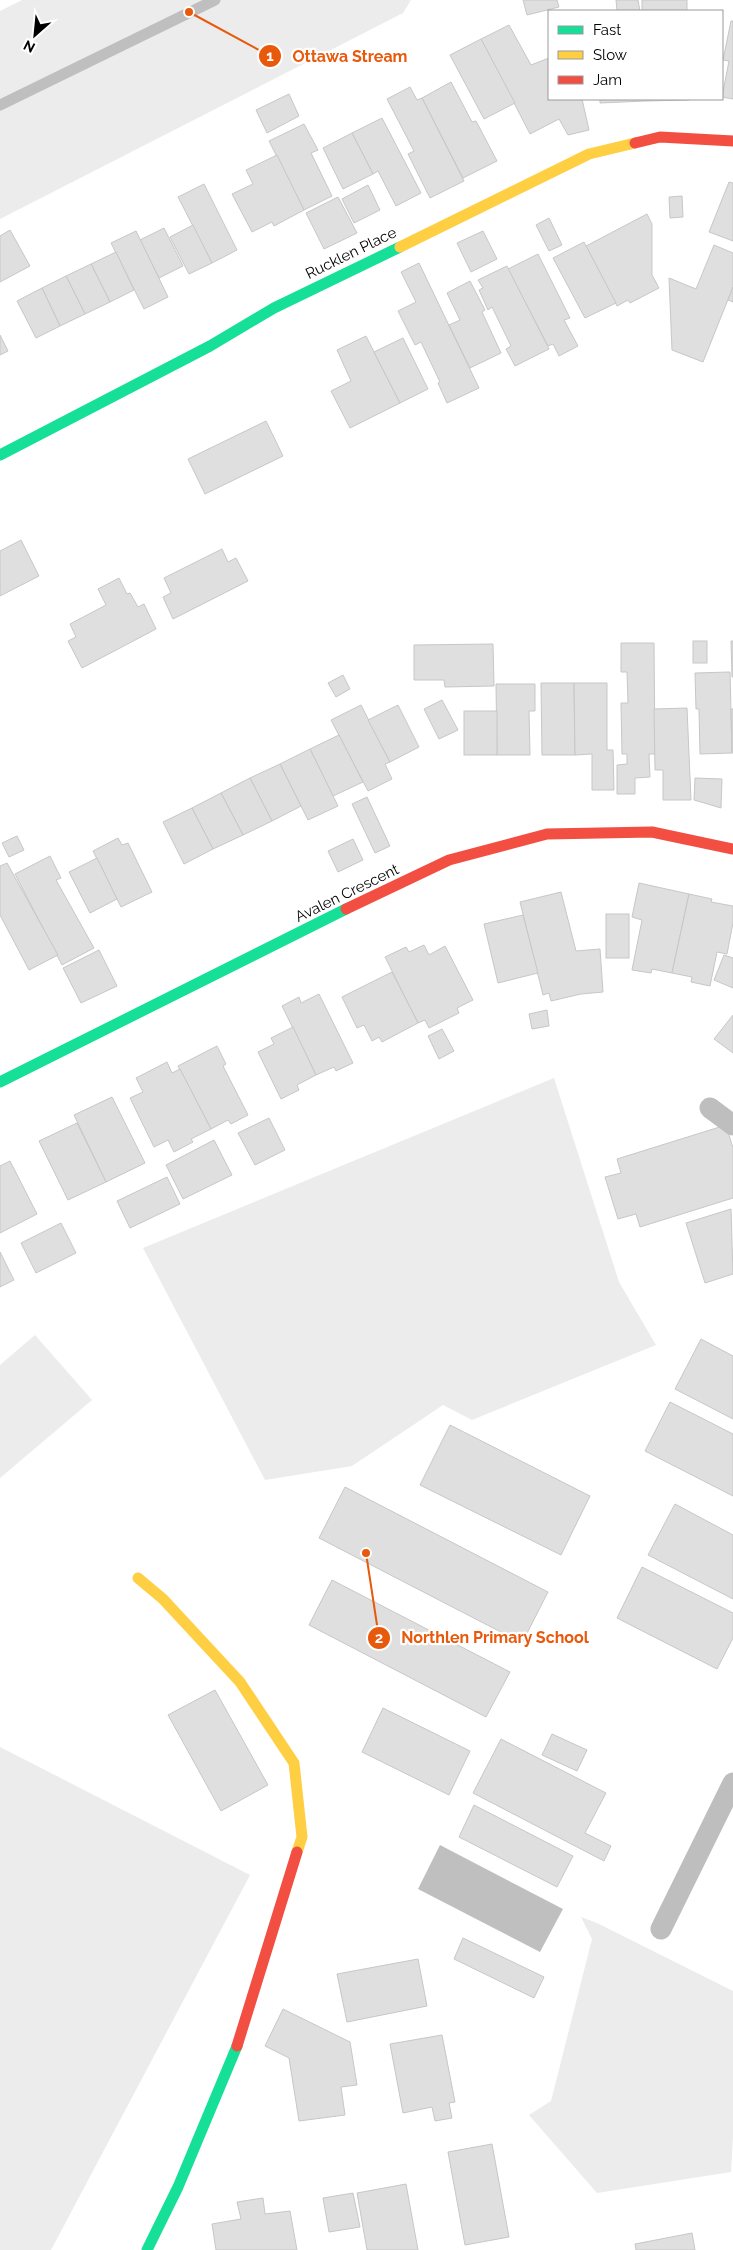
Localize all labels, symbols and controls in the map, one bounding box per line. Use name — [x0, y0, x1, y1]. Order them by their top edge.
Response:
north arrow — [10, 10, 60, 60]
legend — [548, 10, 723, 100]
text: Fast — [593, 21, 621, 39]
text: N — [21, 37, 37, 56]
callout: Ottawa Stream — [257, 41, 417, 72]
text: Slow — [593, 46, 627, 64]
text: 1 — [266, 47, 274, 65]
text: Ottawa Stream — [293, 47, 407, 66]
text: Jam — [593, 71, 622, 89]
street label: Rucklen Place — [303, 223, 400, 283]
street label: Avalen Crescent — [292, 860, 402, 926]
callout: Northlen Primary School — [366, 1622, 599, 1653]
text: Northlen Primary School — [401, 1628, 590, 1647]
text: 2 — [375, 1629, 383, 1647]

